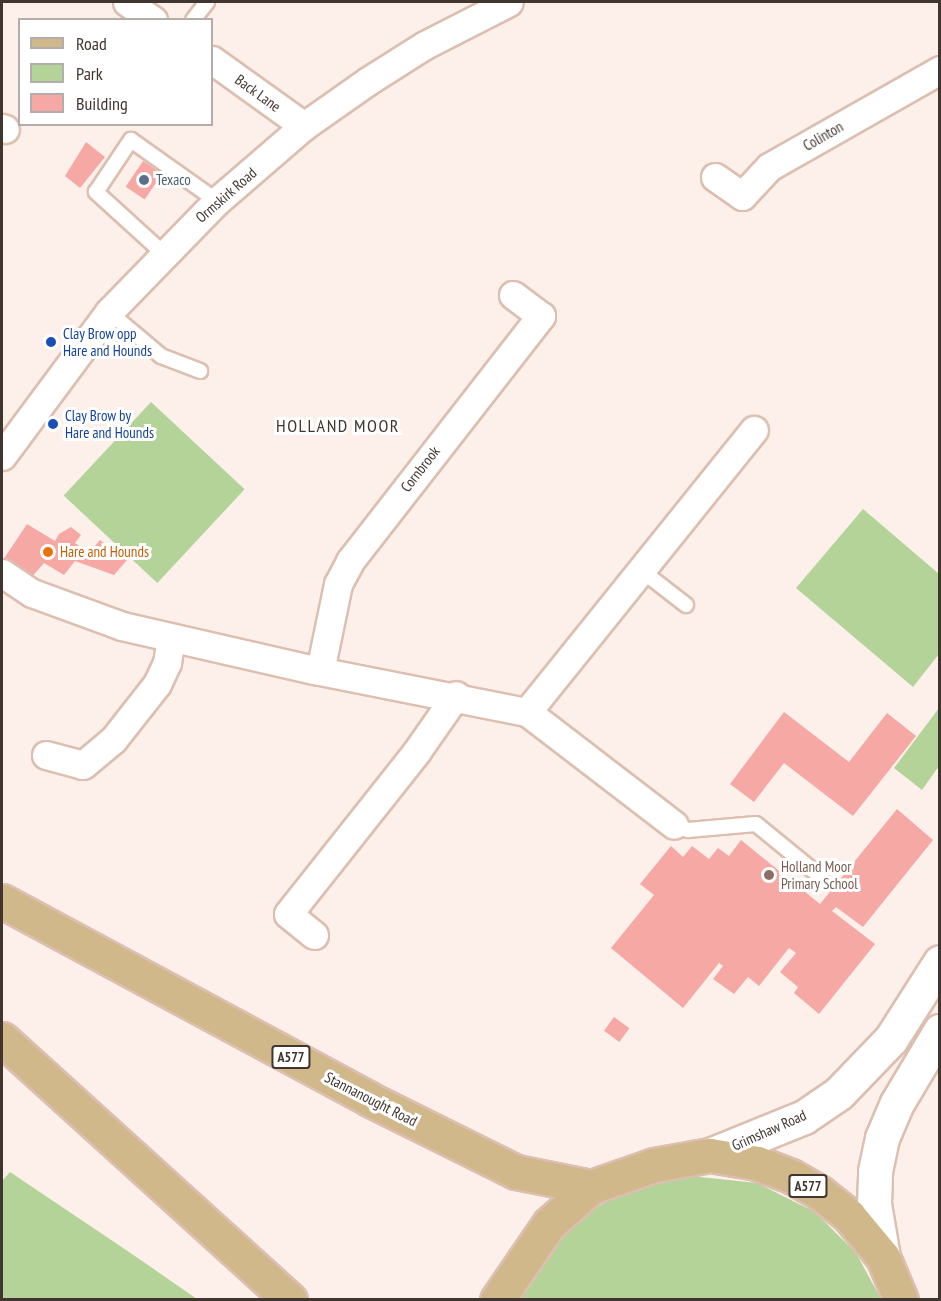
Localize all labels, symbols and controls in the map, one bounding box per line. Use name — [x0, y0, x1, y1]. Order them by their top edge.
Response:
legend — [18, 18, 213, 126]
text: Road — [76, 32, 107, 55]
text: Park — [76, 62, 103, 85]
street label: Back Lane — [232, 70, 284, 116]
text: Building — [76, 92, 128, 115]
street label: Colinton — [800, 117, 846, 155]
street label: Ormskirk Road — [192, 164, 260, 226]
place label: Texaco — [156, 171, 191, 189]
marker: Texaco — [137, 173, 151, 187]
place label: Clay Brow opp Hare and Hounds — [63, 324, 152, 359]
marker: Clay Brow opp Hare and Hounds — [44, 335, 58, 349]
place label: Clay Brow by Hare and Hounds — [65, 406, 154, 441]
district label: HOLLAND MOOR — [276, 415, 400, 437]
marker: Clay Brow by Hare and Hounds — [46, 417, 60, 431]
street label: Cornbrook — [397, 443, 443, 495]
place label: Hare and Hounds — [60, 543, 149, 561]
marker: Hare and Hounds — [41, 545, 55, 559]
place label: Holland Moor Primary School — [781, 857, 858, 892]
marker: Holland Moor Primary School — [762, 868, 776, 882]
road number: A577 — [270, 1046, 312, 1068]
street label: Stannanought Road — [322, 1068, 420, 1130]
street label: Grimshaw Road — [729, 1106, 809, 1154]
road number: A577 — [787, 1175, 829, 1197]

